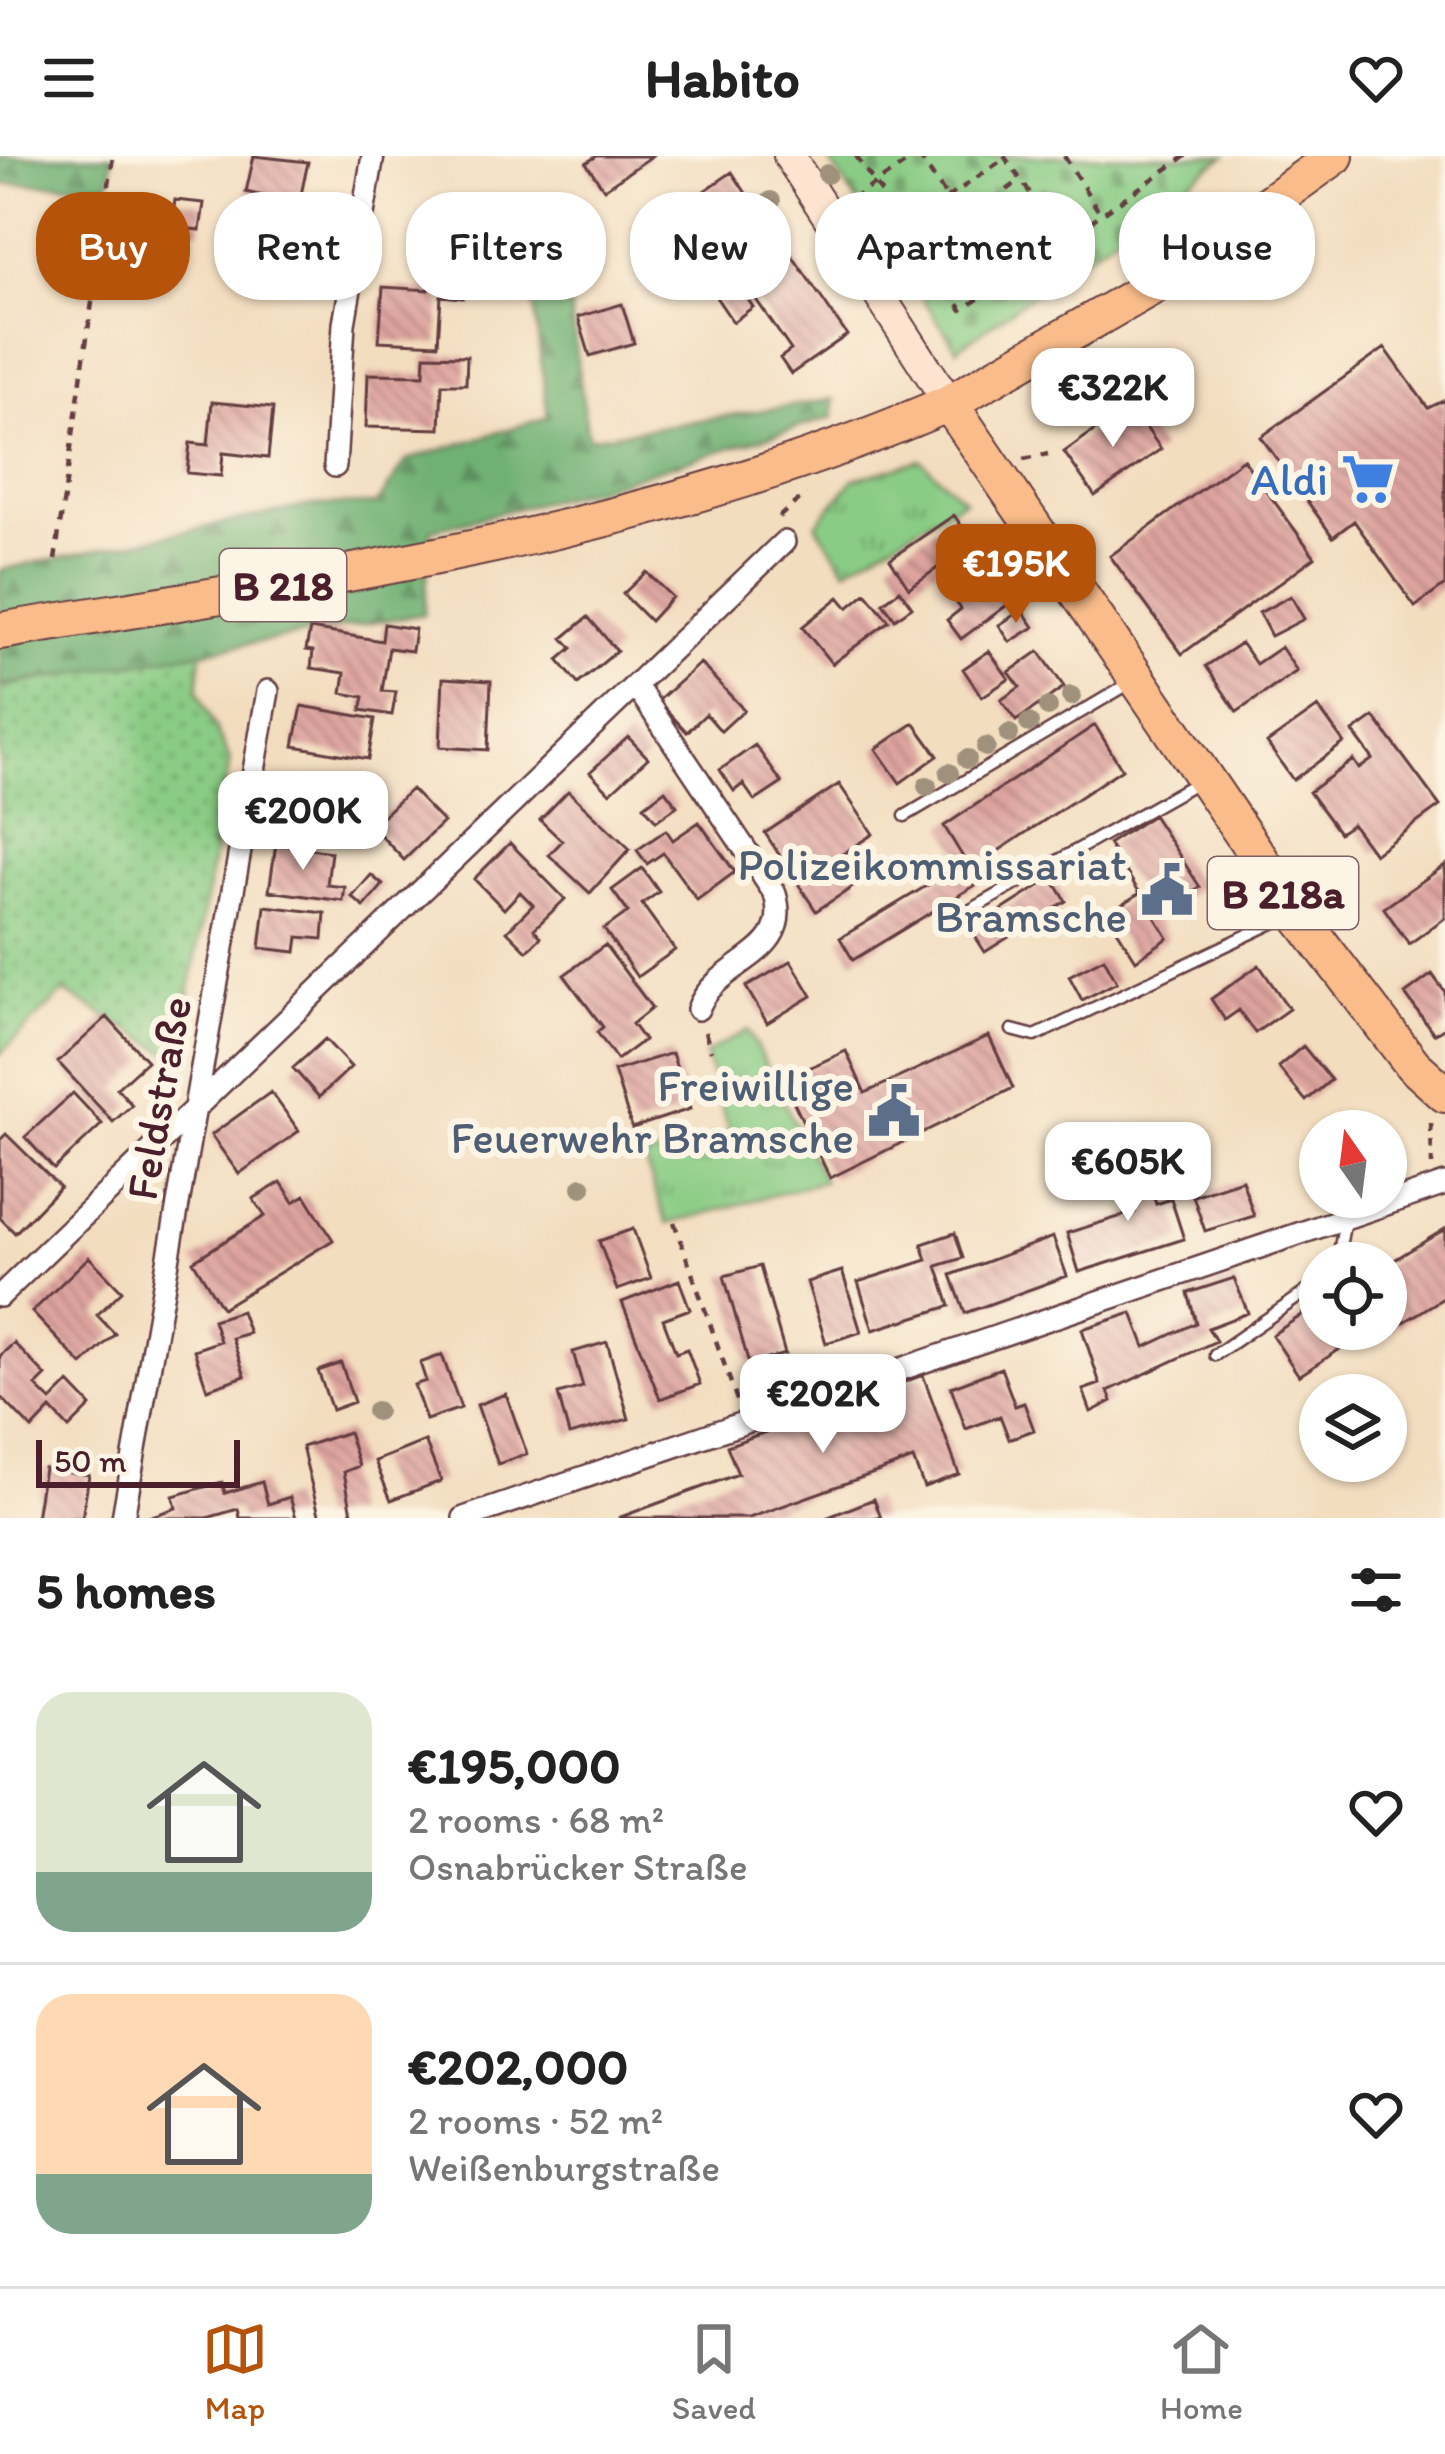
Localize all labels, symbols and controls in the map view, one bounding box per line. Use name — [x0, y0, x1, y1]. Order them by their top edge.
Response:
icon: menu — [36, 45, 102, 111]
icon: heart — [1343, 45, 1409, 111]
text: Habito — [645, 46, 800, 111]
chip: Buy — [36, 192, 190, 300]
chip: Rent — [214, 192, 382, 300]
chip: Filters — [406, 192, 606, 300]
chip: New — [630, 192, 791, 300]
chip: Apartment — [815, 192, 1095, 300]
chip: House — [1119, 192, 1315, 300]
pin: €322K — [1029, 348, 1197, 450]
text: €322K — [1058, 363, 1168, 410]
supermarket icon: Aldi — [1339, 450, 1397, 508]
place label: Aldi — [1251, 452, 1328, 506]
pin: €195K — [932, 524, 1100, 626]
text: €195K — [963, 539, 1069, 586]
road number: B 218 — [220, 549, 346, 621]
pin: €200K — [219, 771, 387, 873]
text: €200K — [245, 786, 361, 833]
place label: Polizeikommissariat Bramsche — [738, 837, 1127, 943]
road number: B 218a — [1208, 857, 1358, 929]
public building icon: Polizeikommissariat Bramsche — [1138, 861, 1196, 919]
street label: Feldstraße — [114, 992, 202, 1204]
place label: Freiwillige Feuerwehr Bramsche — [451, 1058, 854, 1164]
public building icon: Freiwillige Feuerwehr Bramsche — [865, 1082, 923, 1140]
north arrow — [1299, 1110, 1407, 1218]
map controls — [1299, 1110, 1407, 1482]
pin: €605K — [1044, 1122, 1212, 1224]
text: €605K — [1072, 1137, 1184, 1184]
button: locate — [1299, 1242, 1407, 1350]
pin: €202K — [739, 1354, 907, 1456]
text: €202K — [767, 1369, 879, 1416]
button: layers — [1299, 1374, 1407, 1482]
scale bar — [36, 1434, 240, 1487]
text: 50 m — [54, 1441, 127, 1480]
icon: filters — [1343, 1557, 1409, 1623]
text: 5 homes — [36, 1560, 216, 1621]
text: €195,000 — [408, 1735, 621, 1796]
icon: home — [132, 1740, 276, 1884]
icon: heart — [1343, 1779, 1409, 1845]
text: 2 rooms · 68 m² — [408, 1796, 664, 1843]
text: Osnabrücker Straße — [408, 1843, 748, 1890]
text: €202,000 — [408, 2036, 629, 2097]
icon: home — [132, 2042, 276, 2186]
icon: heart — [1343, 2081, 1409, 2147]
text: 2 rooms · 52 m² — [408, 2097, 663, 2144]
text: Weißenburgstraße — [408, 2144, 720, 2191]
tab: Map — [202, 2316, 268, 2427]
tab: Saved — [672, 2316, 756, 2427]
tab: Home — [1160, 2316, 1243, 2427]

